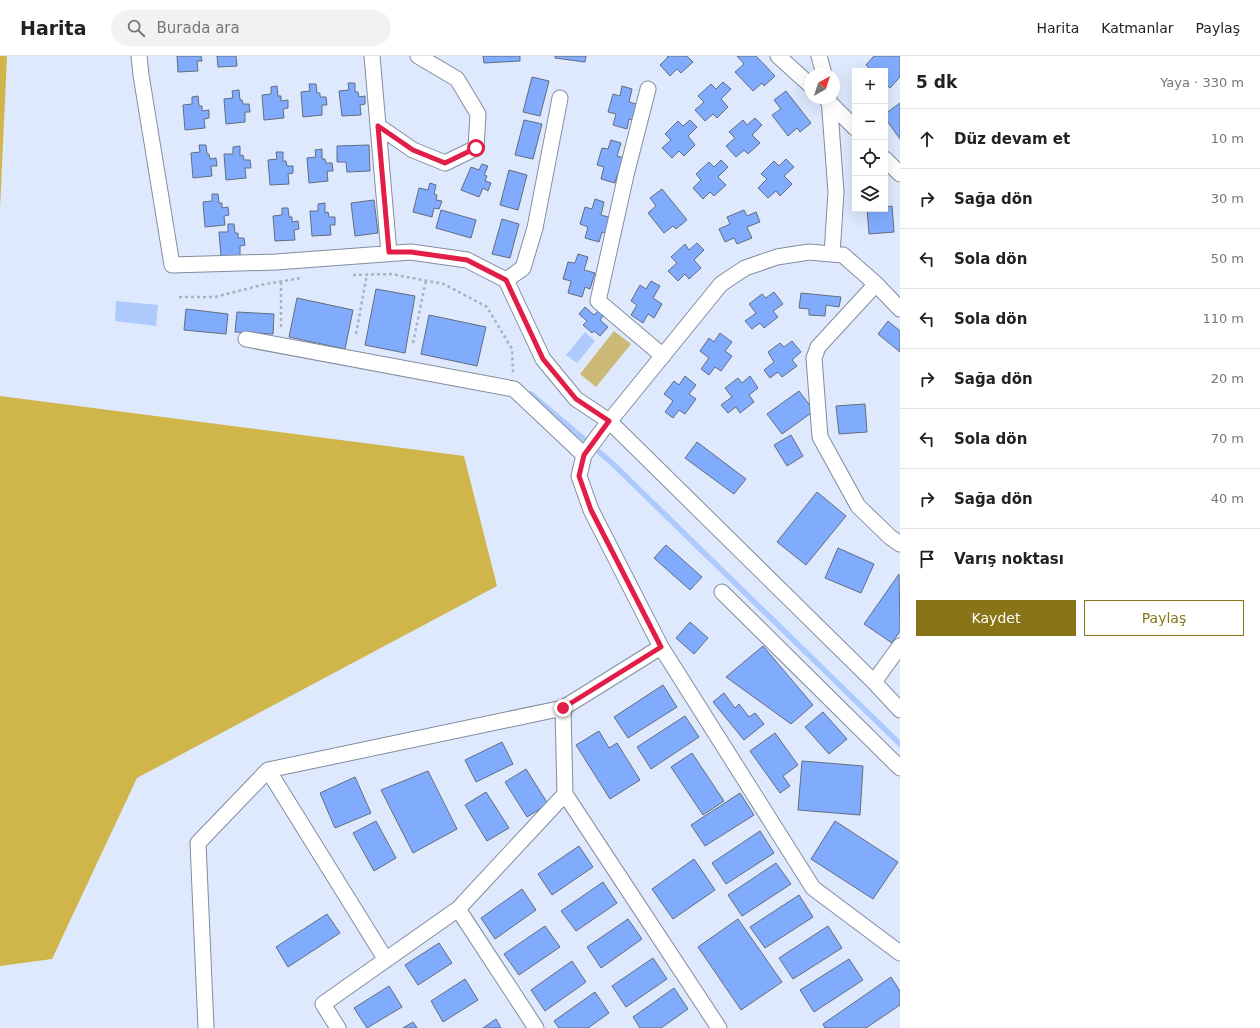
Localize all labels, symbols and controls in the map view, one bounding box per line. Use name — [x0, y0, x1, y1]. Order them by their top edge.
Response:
search box — [111, 10, 391, 46]
text: Harita — [20, 17, 87, 39]
icon: search — [125, 17, 147, 39]
text: Burada ara — [157, 19, 240, 37]
text: Harita — [1036, 20, 1079, 36]
text: Katmanlar — [1101, 20, 1174, 36]
text: Paylaş — [1196, 20, 1240, 36]
north arrow — [804, 68, 840, 104]
map controls — [852, 68, 888, 212]
button: + — [852, 68, 888, 104]
text: 5 dk — [916, 72, 957, 92]
text: Yaya · 330 m — [1160, 75, 1244, 90]
button: − — [852, 104, 888, 140]
icon: ahead — [916, 128, 938, 150]
text: Düz devam et — [954, 130, 1070, 148]
text: 10 m — [1211, 131, 1244, 146]
route start — [467, 139, 485, 157]
button: locate — [852, 140, 888, 176]
button: layers — [852, 176, 888, 212]
icon: right — [916, 188, 938, 210]
text: Sağa dön — [954, 190, 1033, 208]
text: 30 m — [1211, 191, 1244, 206]
icon: left — [916, 248, 938, 270]
text: Sola dön — [954, 250, 1027, 268]
text: 50 m — [1211, 251, 1244, 266]
icon: left — [916, 308, 938, 330]
text: Sola dön — [954, 310, 1027, 328]
text: 110 m — [1202, 311, 1244, 326]
icon: right — [916, 368, 938, 390]
text: Sağa dön — [954, 370, 1033, 388]
text: 20 m — [1211, 371, 1244, 386]
icon: left — [916, 428, 938, 450]
text: Sola dön — [954, 430, 1027, 448]
text: 70 m — [1211, 431, 1244, 446]
icon: right — [916, 488, 938, 510]
text: Sağa dön — [954, 490, 1033, 508]
text: 40 m — [1211, 491, 1244, 506]
icon: arrive — [916, 548, 938, 570]
text: Varış noktası — [954, 550, 1064, 568]
button: Kaydet — [916, 600, 1076, 636]
button: Paylaş — [1084, 600, 1244, 636]
route end — [554, 699, 572, 717]

